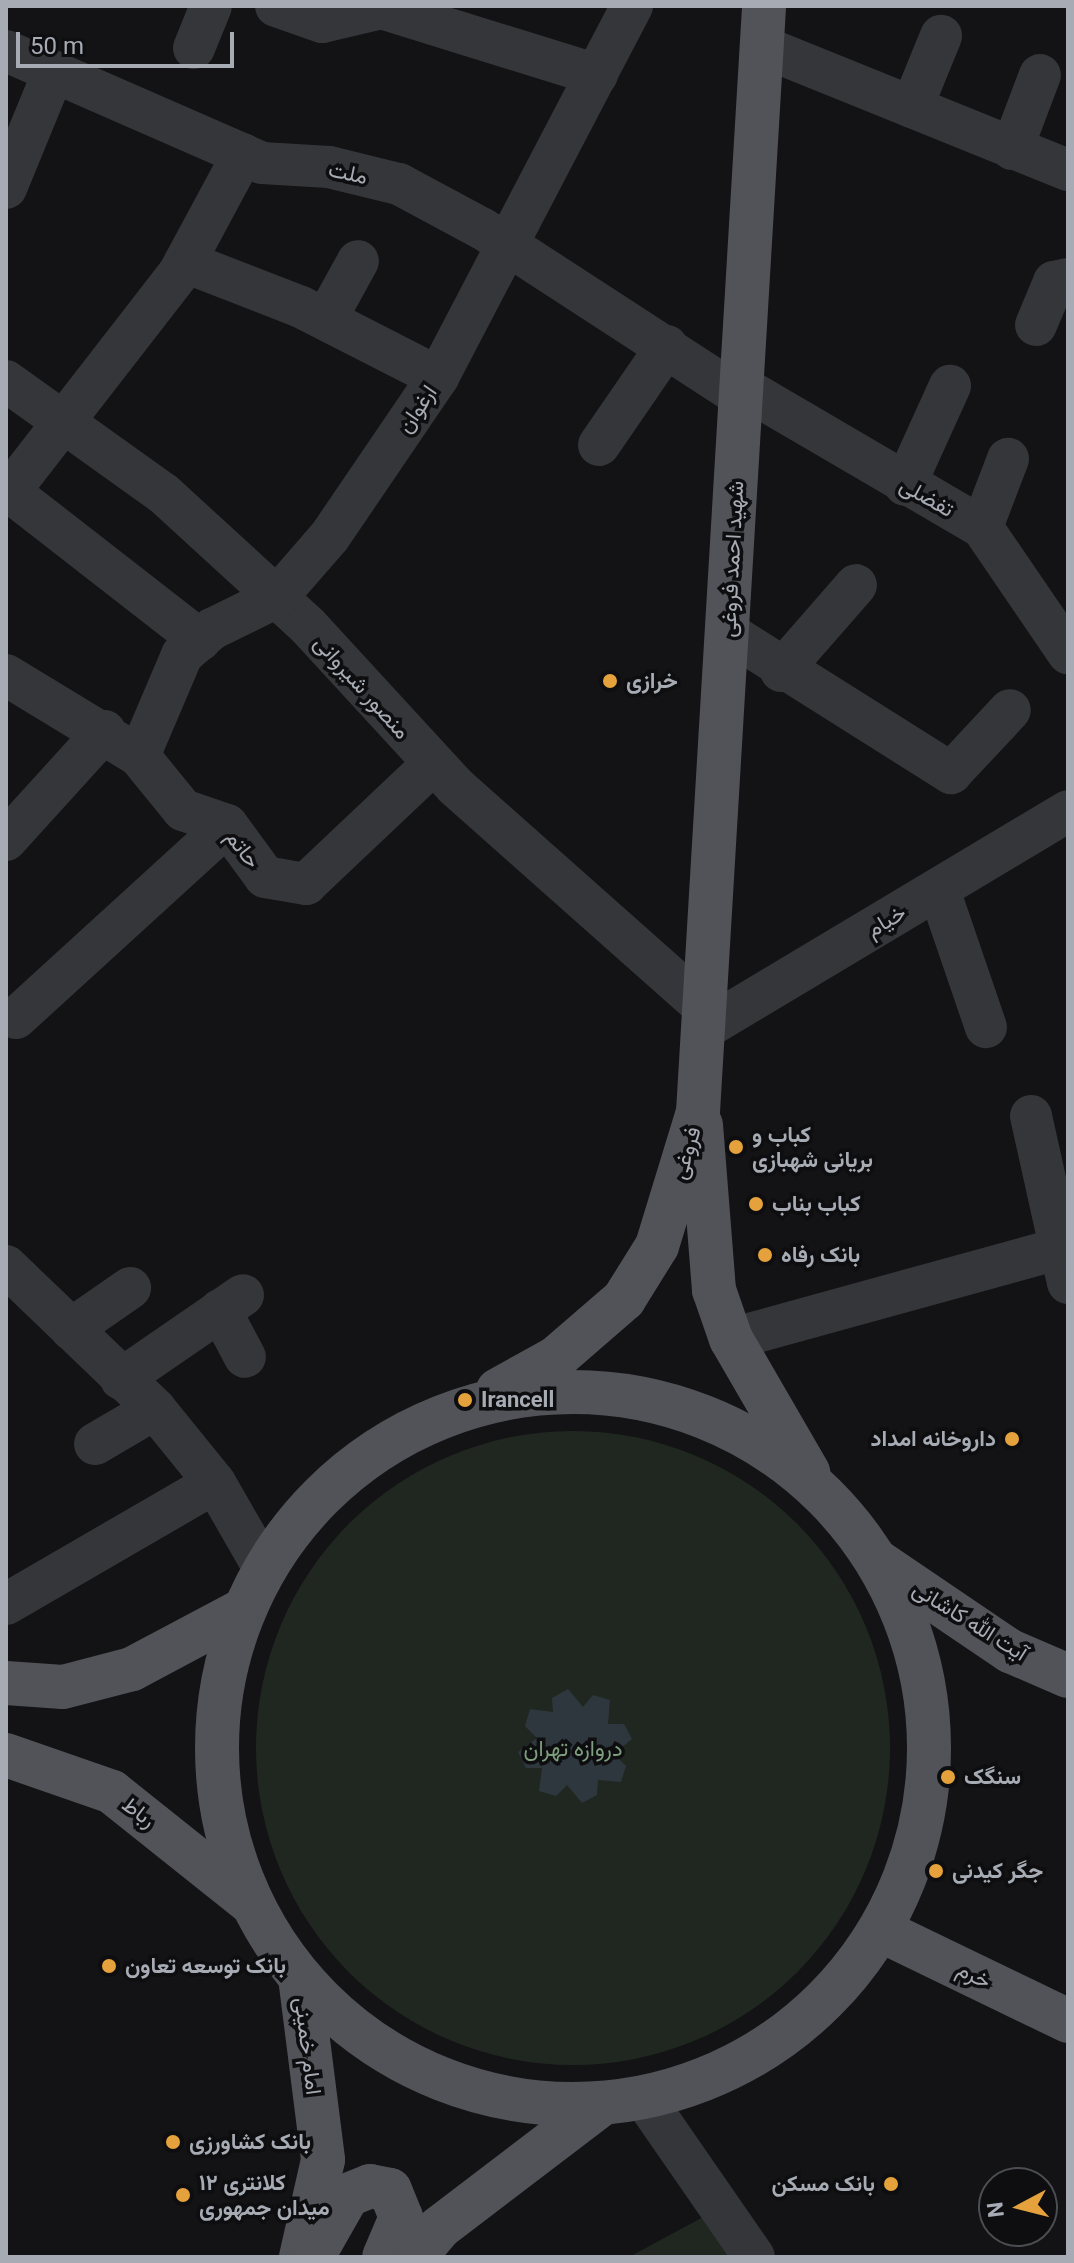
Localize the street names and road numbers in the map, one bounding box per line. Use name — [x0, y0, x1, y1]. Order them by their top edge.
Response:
street label: ملت — [326, 156, 370, 190]
street label: ارغوان — [391, 380, 443, 438]
street label: تفضلی — [895, 471, 959, 523]
street label: شهید احمد فروغی — [715, 480, 749, 638]
street label: منصور شیروانی — [309, 630, 415, 744]
street label: حاتم — [220, 825, 266, 873]
street label: خیام — [861, 899, 911, 943]
street label: فروغی — [666, 1123, 706, 1183]
street label: آیت الله کاشانی — [908, 1575, 1032, 1667]
street label: رباط — [117, 1791, 161, 1833]
street label: خرم — [953, 1956, 995, 1994]
street label: امام خمینی — [289, 1996, 327, 2096]

